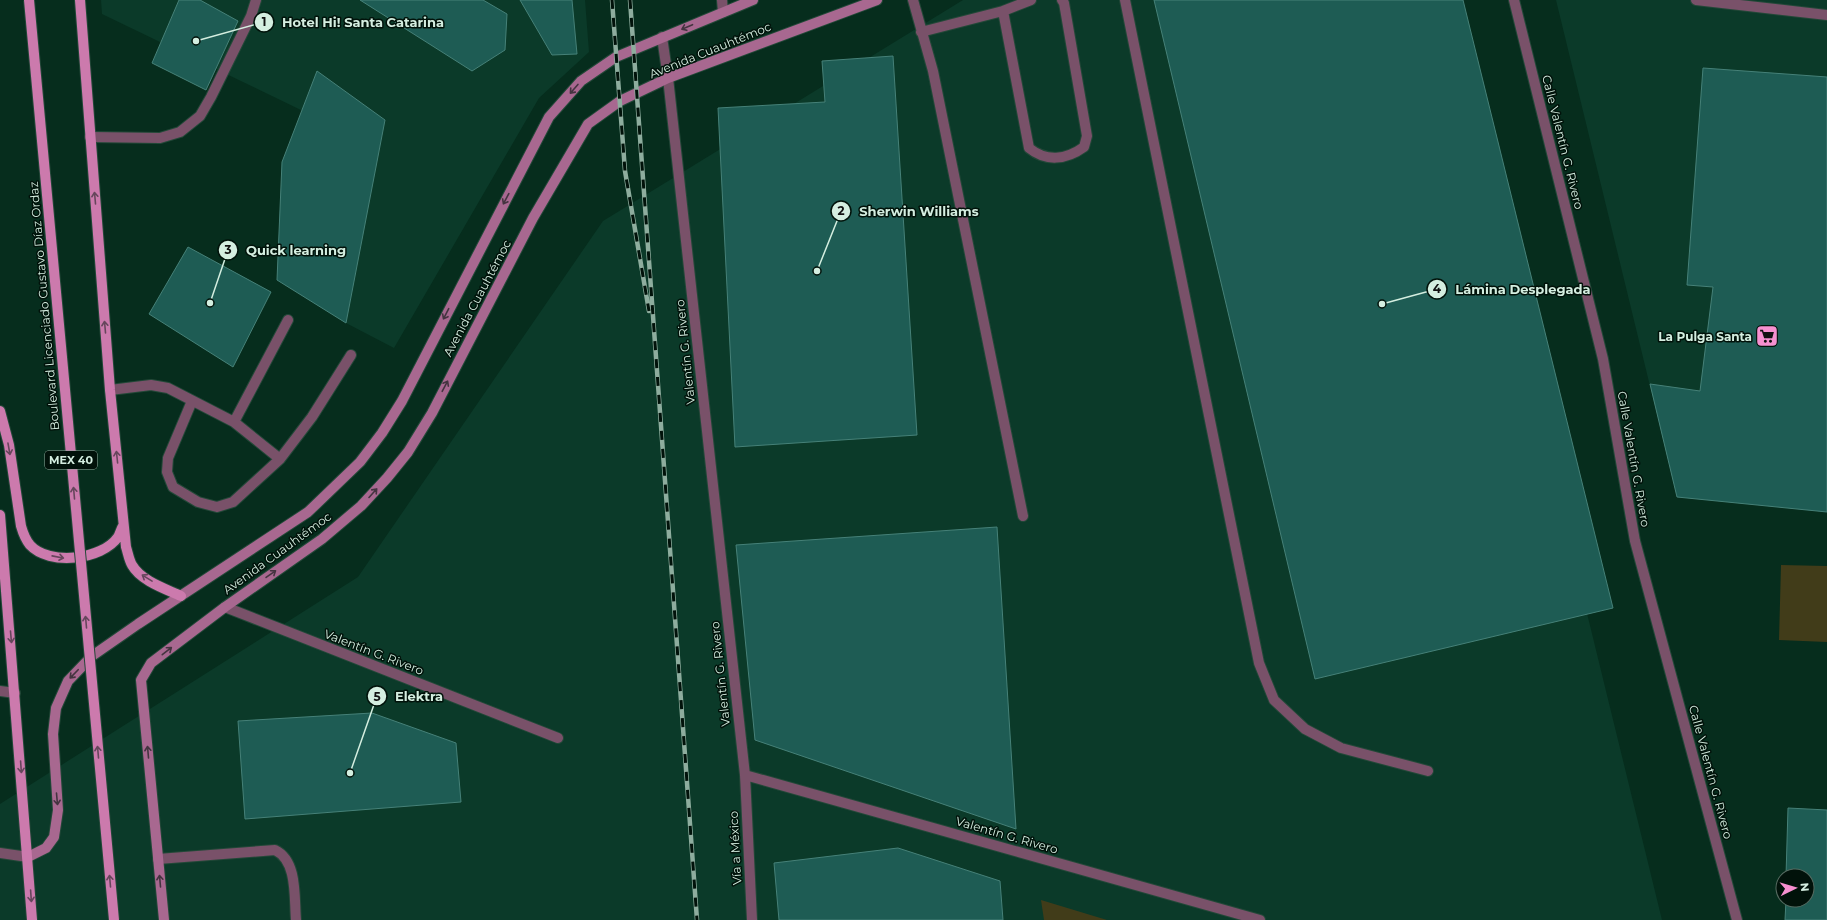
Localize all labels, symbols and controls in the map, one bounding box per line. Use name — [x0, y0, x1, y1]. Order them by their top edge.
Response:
callout: Hotel Hi! Santa Catarina — [254, 10, 452, 35]
text: 1 — [262, 14, 266, 29]
text: Hotel Hi! Santa Catarina — [282, 14, 444, 30]
street label: Avenida Cuauhtémoc — [647, 19, 773, 81]
one-way arrow — [681, 24, 693, 31]
street label: Calle Valentín G. Rivero — [1539, 73, 1587, 211]
one-way arrow — [569, 84, 579, 94]
street label: Boulevard Licenciado Gustavo Díaz Ordaz — [26, 181, 62, 431]
one-way arrow — [91, 192, 98, 205]
one-way arrow — [502, 193, 509, 205]
callout: Sherwin Williams — [831, 199, 986, 224]
text: 2 — [837, 203, 845, 218]
text: Sherwin Williams — [859, 203, 979, 219]
street label: Avenida Cuauhtémoc — [440, 237, 514, 359]
callout: Quick learning — [218, 238, 354, 263]
text: 3 — [223, 242, 232, 257]
text: Quick learning — [246, 242, 346, 258]
callout: Lámina Desplegada — [1427, 276, 1598, 301]
text: 4 — [1433, 281, 1442, 296]
text: Lámina Desplegada — [1455, 281, 1591, 297]
street label: Valentín G. Rivero — [672, 299, 698, 405]
one-way arrow — [442, 308, 450, 320]
one-way arrow — [101, 321, 108, 334]
supermarket icon: La Pulga Santa — [1754, 323, 1780, 349]
place label: La Pulga Santa — [1658, 329, 1752, 344]
one-way arrow — [442, 380, 450, 392]
street label: Calle Valentín G. Rivero — [1615, 390, 1653, 528]
one-way arrow — [5, 442, 13, 455]
road number: MEX 40 — [45, 451, 97, 469]
one-way arrow — [113, 451, 121, 464]
one-way arrow — [71, 487, 78, 500]
one-way arrow — [368, 489, 377, 499]
street label: Avenida Cuauhtémoc — [220, 509, 334, 597]
one-way arrow — [51, 553, 64, 561]
one-way arrow — [266, 570, 277, 578]
one-way arrow — [141, 574, 153, 582]
one-way arrow — [83, 616, 90, 629]
street label: Valentín G. Rivero — [707, 621, 733, 727]
street label: Valentín G. Rivero — [322, 626, 426, 678]
one-way arrow — [7, 630, 14, 643]
one-way arrow — [161, 647, 172, 655]
one-way arrow — [70, 669, 79, 679]
callout: Elektra — [367, 684, 451, 709]
text: Elektra — [395, 688, 443, 704]
text: 5 — [373, 689, 381, 704]
street label: Calle Valentín G. Rivero — [1686, 703, 1736, 841]
one-way arrow — [95, 746, 102, 759]
one-way arrow — [144, 746, 152, 759]
one-way arrow — [18, 760, 25, 773]
one-way arrow — [53, 792, 60, 805]
street label: Vía a México — [726, 811, 744, 885]
street label: Valentín G. Rivero — [954, 813, 1060, 857]
north arrow — [1775, 868, 1815, 908]
one-way arrow — [107, 875, 114, 888]
one-way arrow — [157, 875, 164, 888]
text: N — [1798, 882, 1812, 892]
one-way arrow — [27, 889, 34, 902]

